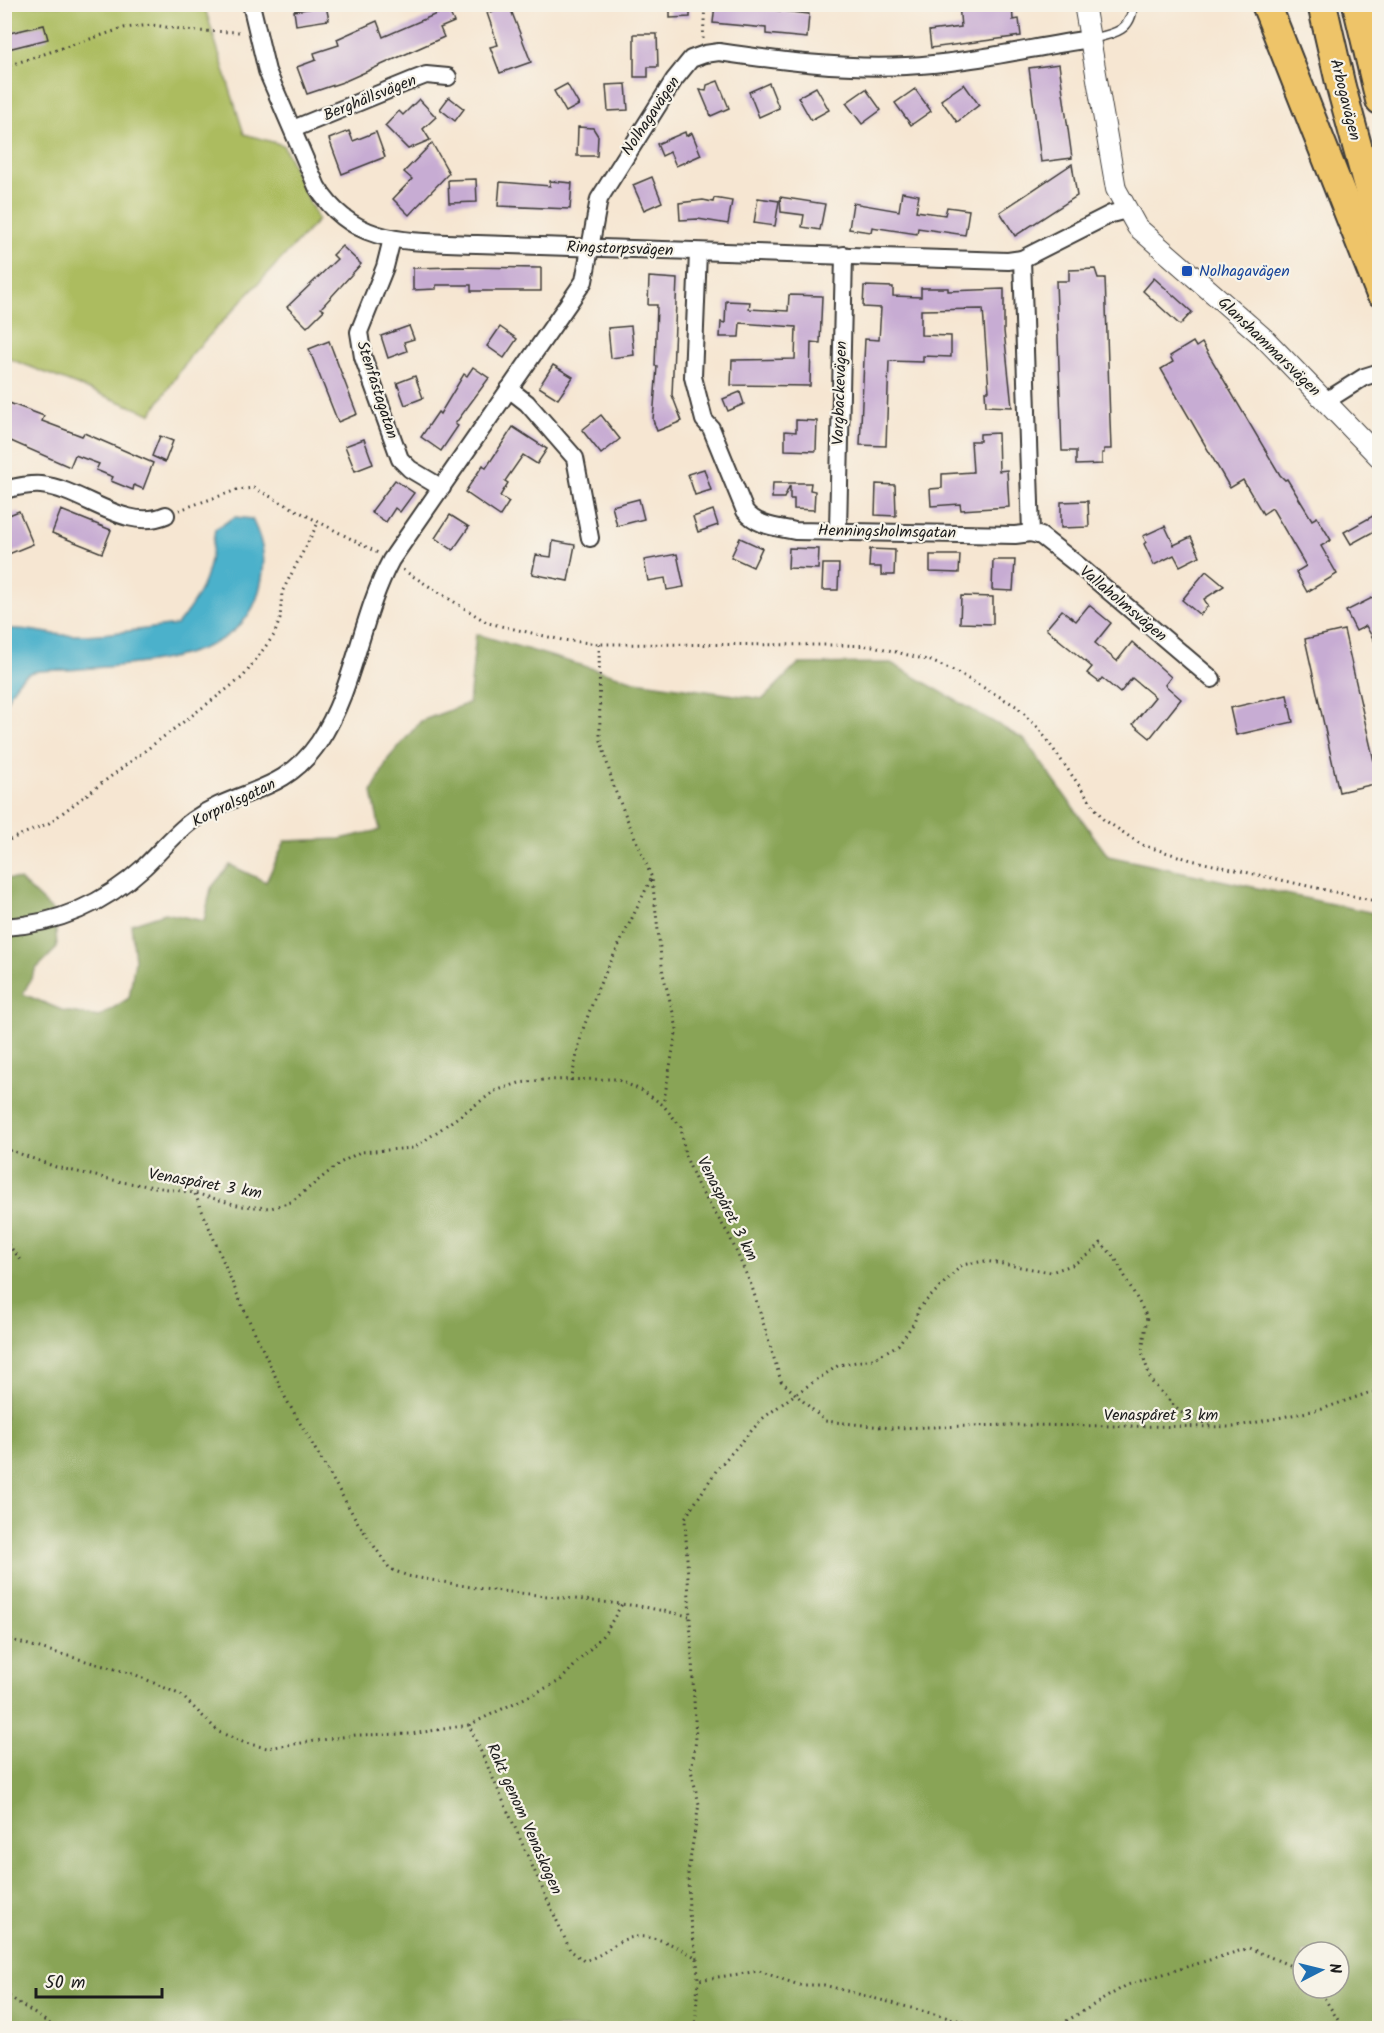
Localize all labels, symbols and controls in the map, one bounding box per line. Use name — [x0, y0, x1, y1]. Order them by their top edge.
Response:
street label: Arbogavägen — [1323, 57, 1367, 143]
street label: Berghällsvägen — [320, 68, 420, 128]
street label: Nolhagavägen — [615, 71, 687, 161]
street label: Ringstorpsvägen — [566, 235, 674, 263]
place label: Nolhagavägen — [1199, 259, 1290, 284]
marker: Nolhagavägen — [1180, 264, 1194, 278]
street label: Glanshammarsvägen — [1212, 291, 1326, 403]
street label: Stenfastagatan — [349, 338, 405, 442]
street label: Vargbackevägen — [826, 340, 854, 446]
street label: Henningsholmsgatan — [818, 518, 956, 546]
street label: Vallaholmsvägen — [1073, 560, 1173, 648]
street label: Korpralsgatan — [188, 772, 280, 834]
street label: Venaspåret 3 km — [690, 1152, 764, 1266]
street label: Venaspåret 3 km — [146, 1162, 264, 1206]
street label: Venaspåret 3 km — [1104, 1403, 1219, 1428]
street label: Rakt genom Venaskogen — [479, 1739, 569, 1899]
north arrow — [1291, 1940, 1351, 2000]
scale bar — [36, 1961, 162, 1999]
text: N — [1321, 1962, 1347, 1975]
text: 50 m — [45, 1969, 85, 1998]

